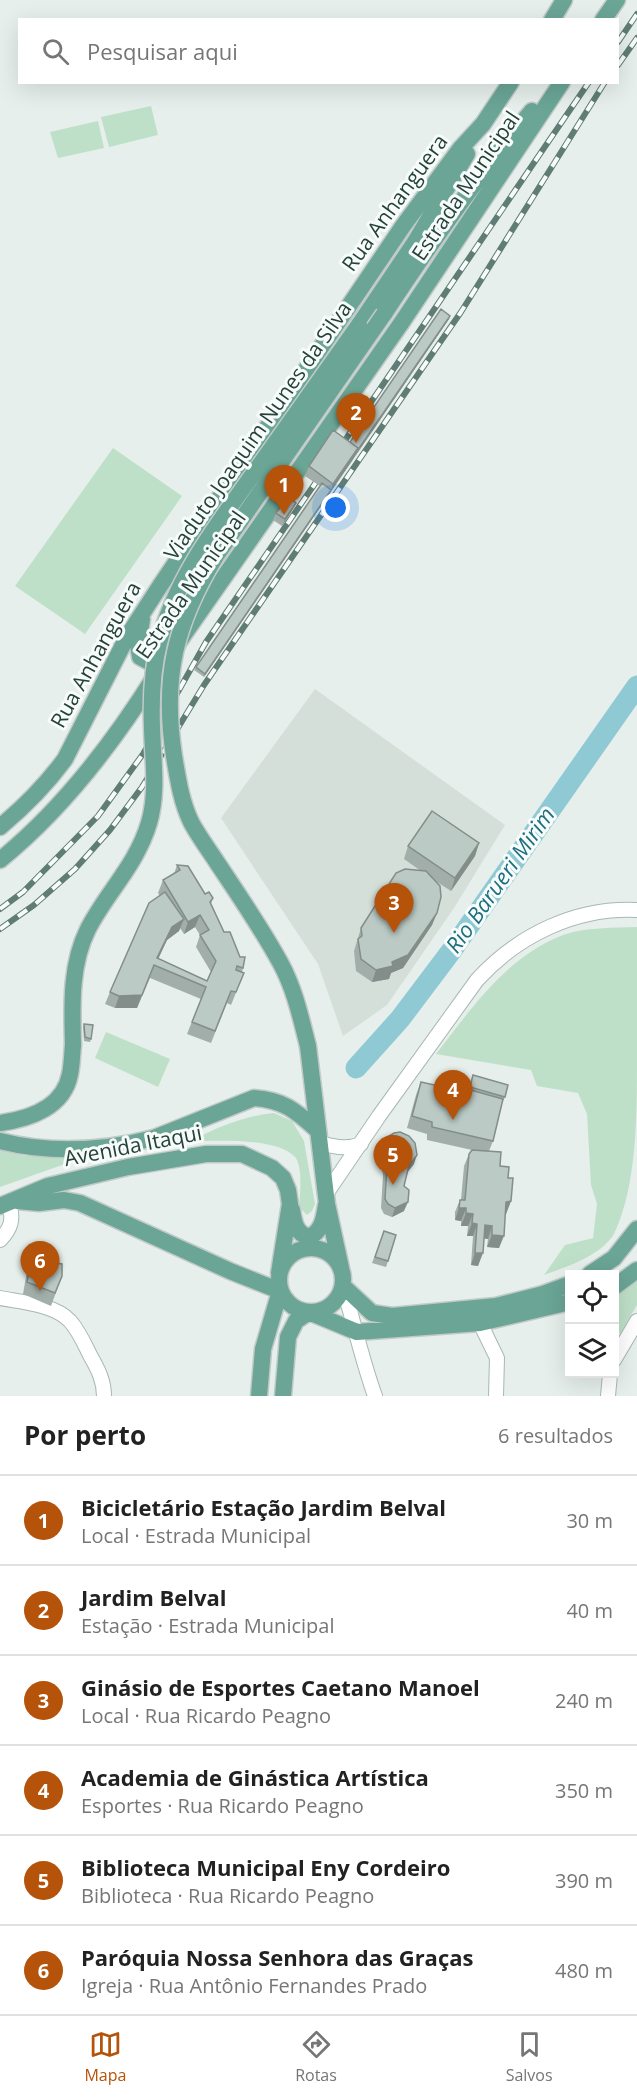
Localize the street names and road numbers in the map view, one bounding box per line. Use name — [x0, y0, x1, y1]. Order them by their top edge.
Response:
street label: Estrada Municipal — [405, 105, 526, 266]
street label: Rua Anhanguera — [335, 128, 453, 277]
street label: Viaduto Joaquim Nunes da Silva — [157, 296, 357, 565]
street label: Estrada Municipal — [129, 505, 252, 664]
street label: Rua Anhanguera — [43, 577, 147, 733]
street label: Avenida Itaqui — [62, 1118, 204, 1172]

